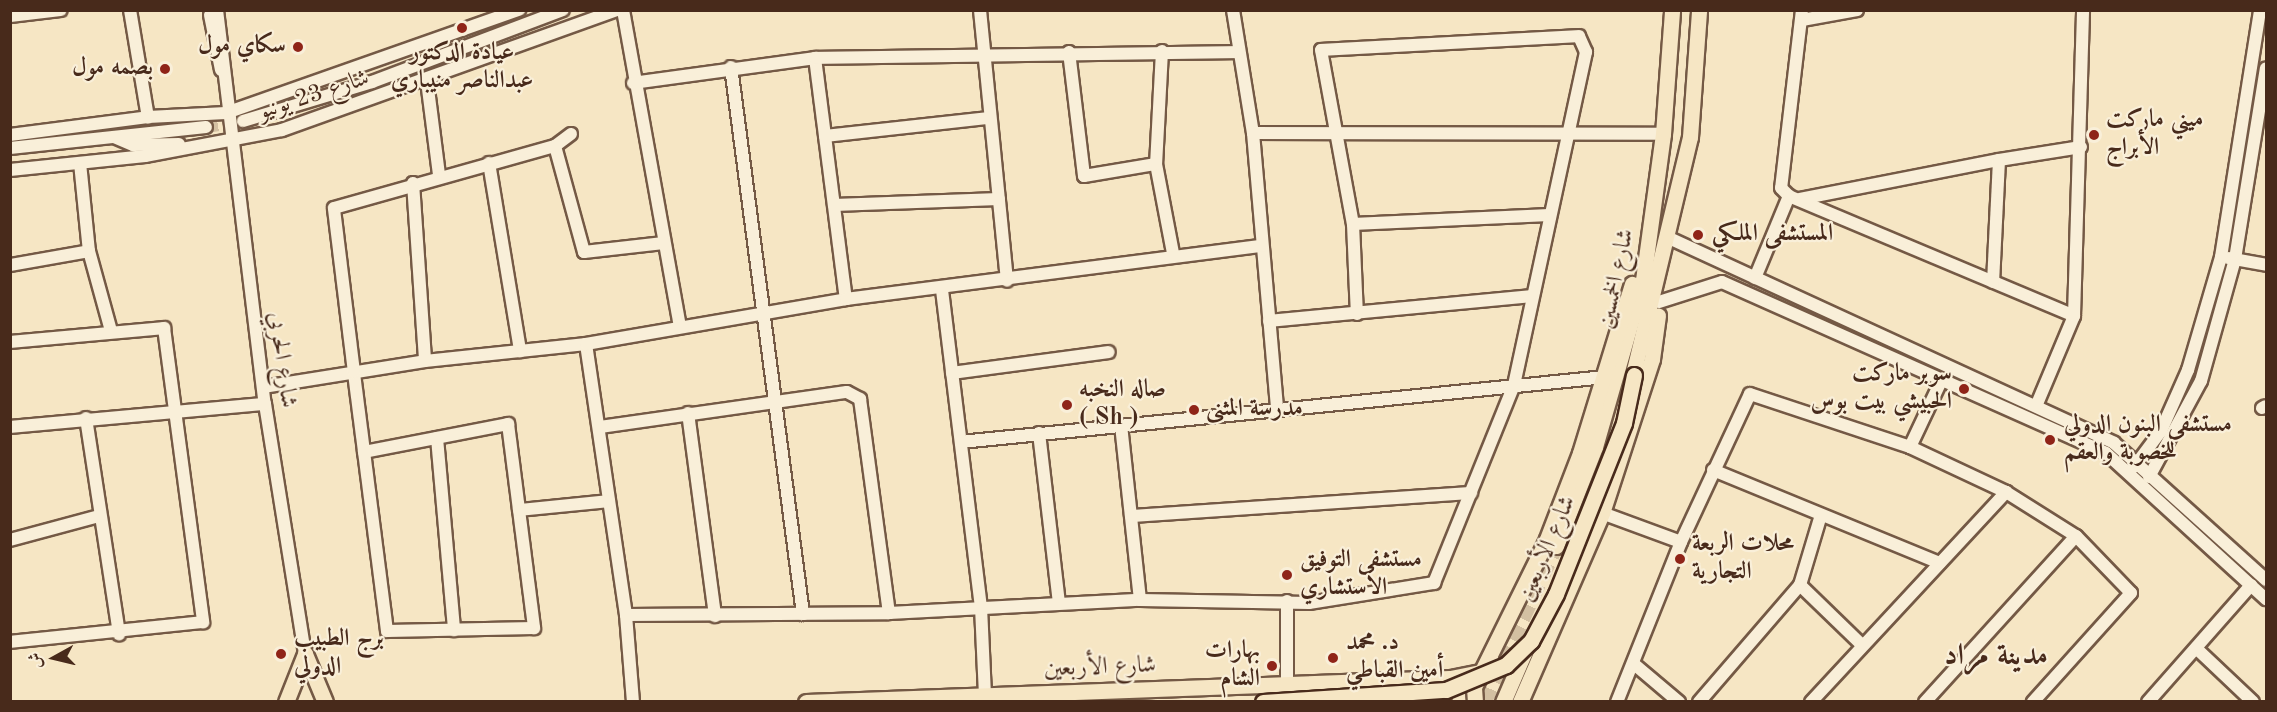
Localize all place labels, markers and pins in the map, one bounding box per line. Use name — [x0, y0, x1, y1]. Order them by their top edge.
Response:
marker: عيادة الدكتور عبدالناصر منيباري — [453, 19, 471, 37]
place label: سكاي مول — [198, 33, 286, 61]
marker: سكاي مول — [291, 40, 305, 54]
place label: عيادة الدكتور عبدالناصر منيباري — [391, 40, 533, 96]
place label: بصمه مول — [72, 55, 153, 83]
marker: بصمه مول — [158, 62, 172, 76]
place label: ميني ماركت الأبراج — [2106, 107, 2203, 163]
marker: ميني ماركت الأبراج — [2087, 128, 2101, 142]
place label: المستشفى الملكي — [1712, 221, 1833, 249]
marker: المستشفى الملكي — [1689, 226, 1707, 244]
place label: سوبر ماركت الحبيشي بيت بوس — [1811, 361, 1952, 417]
place label: صاله النخبه ( Sh ) — [1079, 377, 1166, 433]
marker: سوبر ماركت الحبيشي بيت بوس — [1957, 382, 1971, 396]
place label: مدرسة المثنى — [1206, 396, 1303, 424]
marker: صاله النخبه ( Sh ) — [1060, 398, 1074, 412]
marker: مدرسة المثنى — [1187, 403, 1201, 417]
place label: مستشفى البنون الدولي للخصوبة والعقم — [2064, 412, 2232, 468]
marker: مستشفى البنون الدولي للخصوبة والعقم — [2041, 431, 2059, 449]
place label: محلات الربعة التجارية — [1692, 531, 1794, 587]
place label: مستشفى التوفيق الاستشاري — [1300, 547, 1422, 603]
marker: محلات الربعة التجارية — [1673, 552, 1687, 566]
marker: مستشفى التوفيق الاستشاري — [1278, 566, 1296, 584]
place label: برج الطبيب الدولي — [294, 626, 384, 682]
place label: د. محمد أمين القباطي — [1346, 630, 1443, 686]
place label: بهارات الشام — [1205, 638, 1260, 694]
marker: برج الطبيب الدولي — [272, 645, 290, 663]
marker: د. محمد أمين القباطي — [1324, 649, 1342, 667]
marker: بهارات الشام — [1265, 659, 1279, 673]

